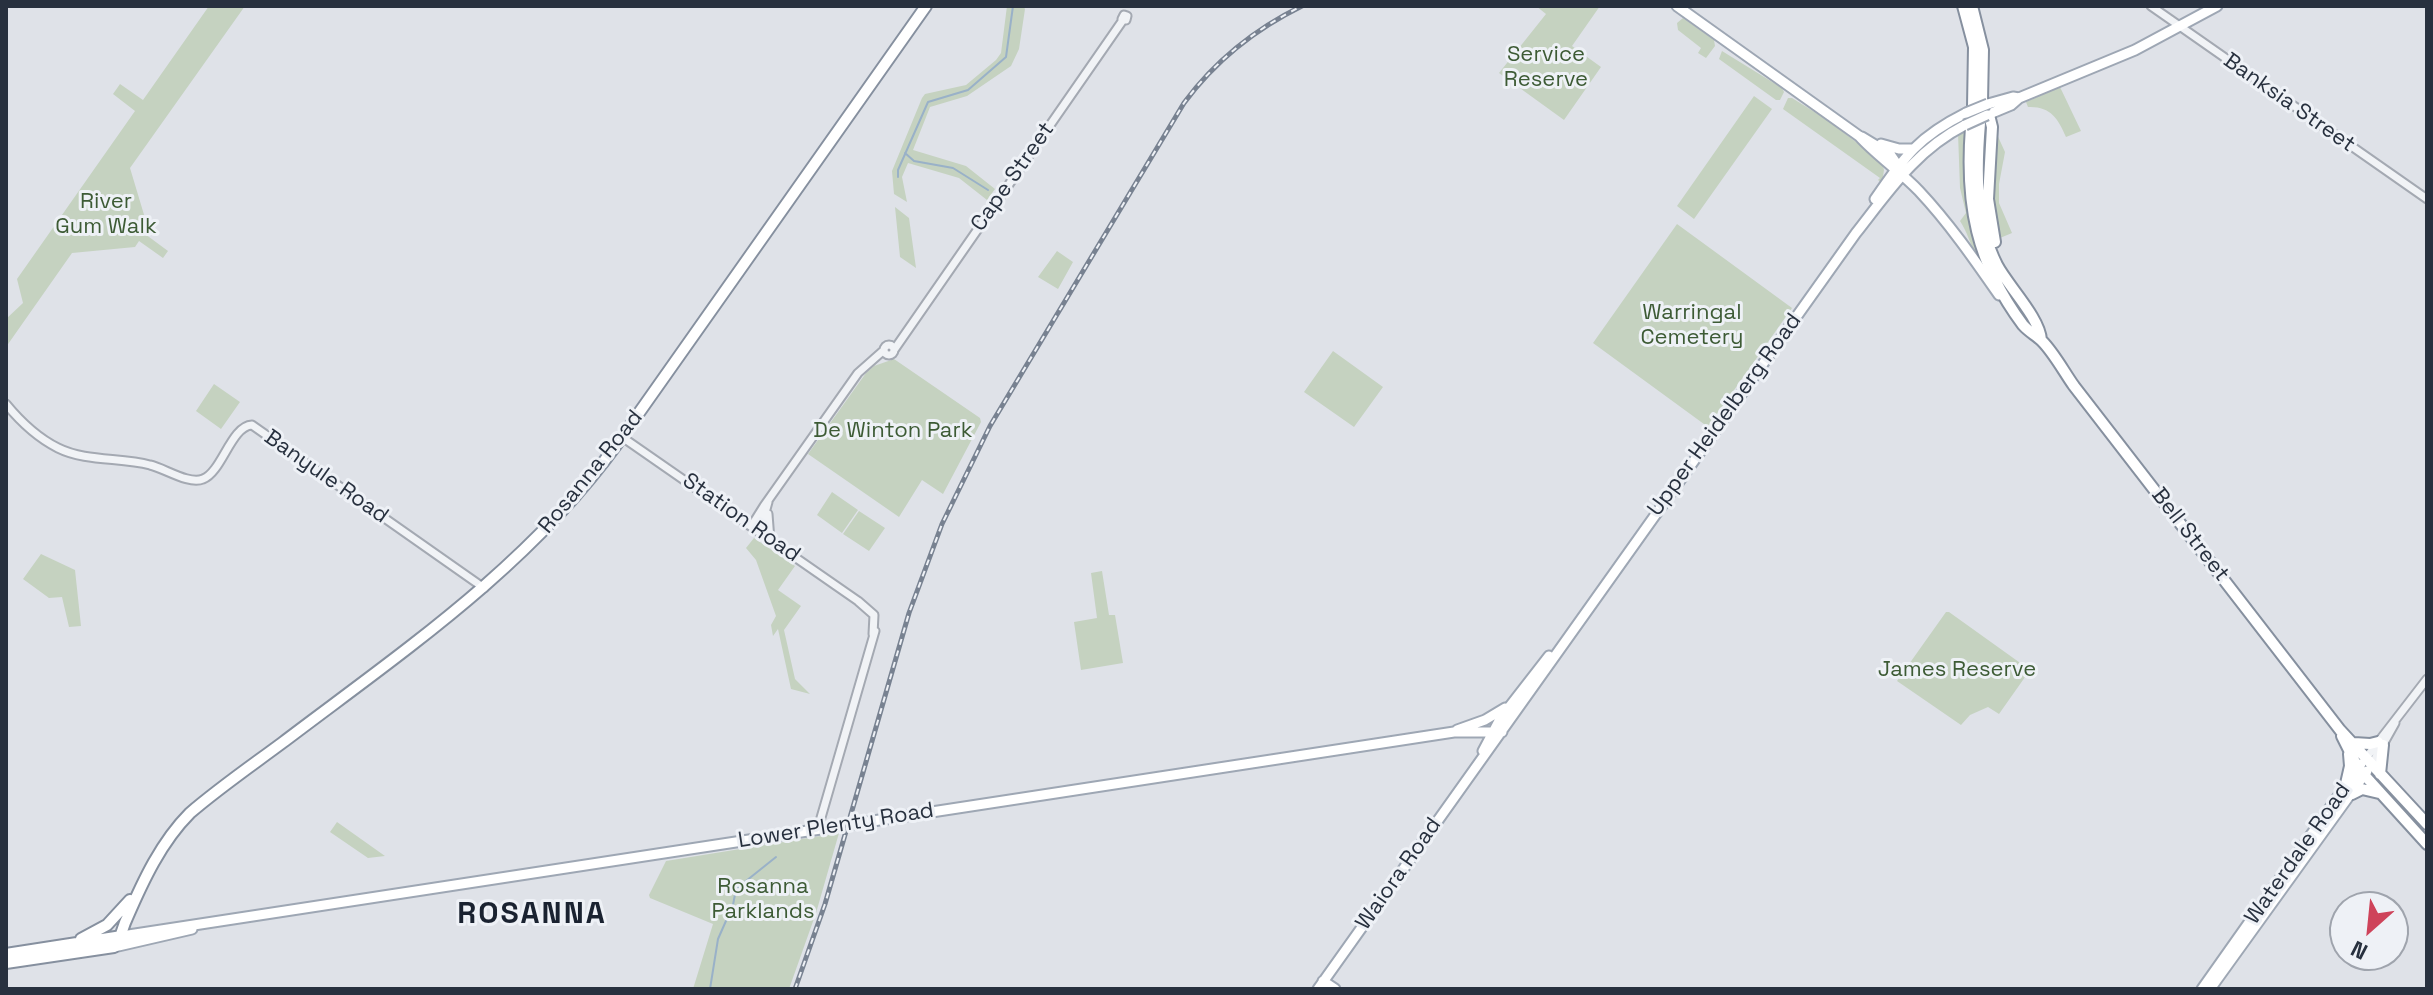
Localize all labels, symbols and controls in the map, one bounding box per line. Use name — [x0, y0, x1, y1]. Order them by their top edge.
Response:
park label: Service Reserve — [1504, 42, 1588, 94]
street label: Banksia Street — [2218, 48, 2360, 158]
street label: Cape Street — [966, 117, 1060, 237]
park label: River Gum Walk — [55, 189, 157, 240]
park label: Warringal Cemetery — [1640, 300, 1744, 352]
street label: Upper Heidelberg Road — [1643, 308, 1807, 522]
street label: Rosanna Road — [533, 405, 649, 539]
park label: De Winton Park — [813, 418, 973, 444]
street label: Banyule Road — [259, 424, 393, 530]
street label: Station Road — [677, 468, 805, 568]
street label: Bell Street — [2145, 483, 2235, 587]
park label: James Reserve — [1878, 657, 2036, 683]
street label: Waterdale Road — [2239, 778, 2357, 930]
street label: Lower Plenty Road — [736, 797, 936, 855]
street label: Waiora Road — [1351, 813, 1447, 935]
park label: Rosanna Parklands — [711, 874, 815, 926]
north arrow — [2329, 891, 2409, 971]
district label: ROSANNA — [457, 897, 607, 933]
text: N — [2346, 935, 2372, 966]

